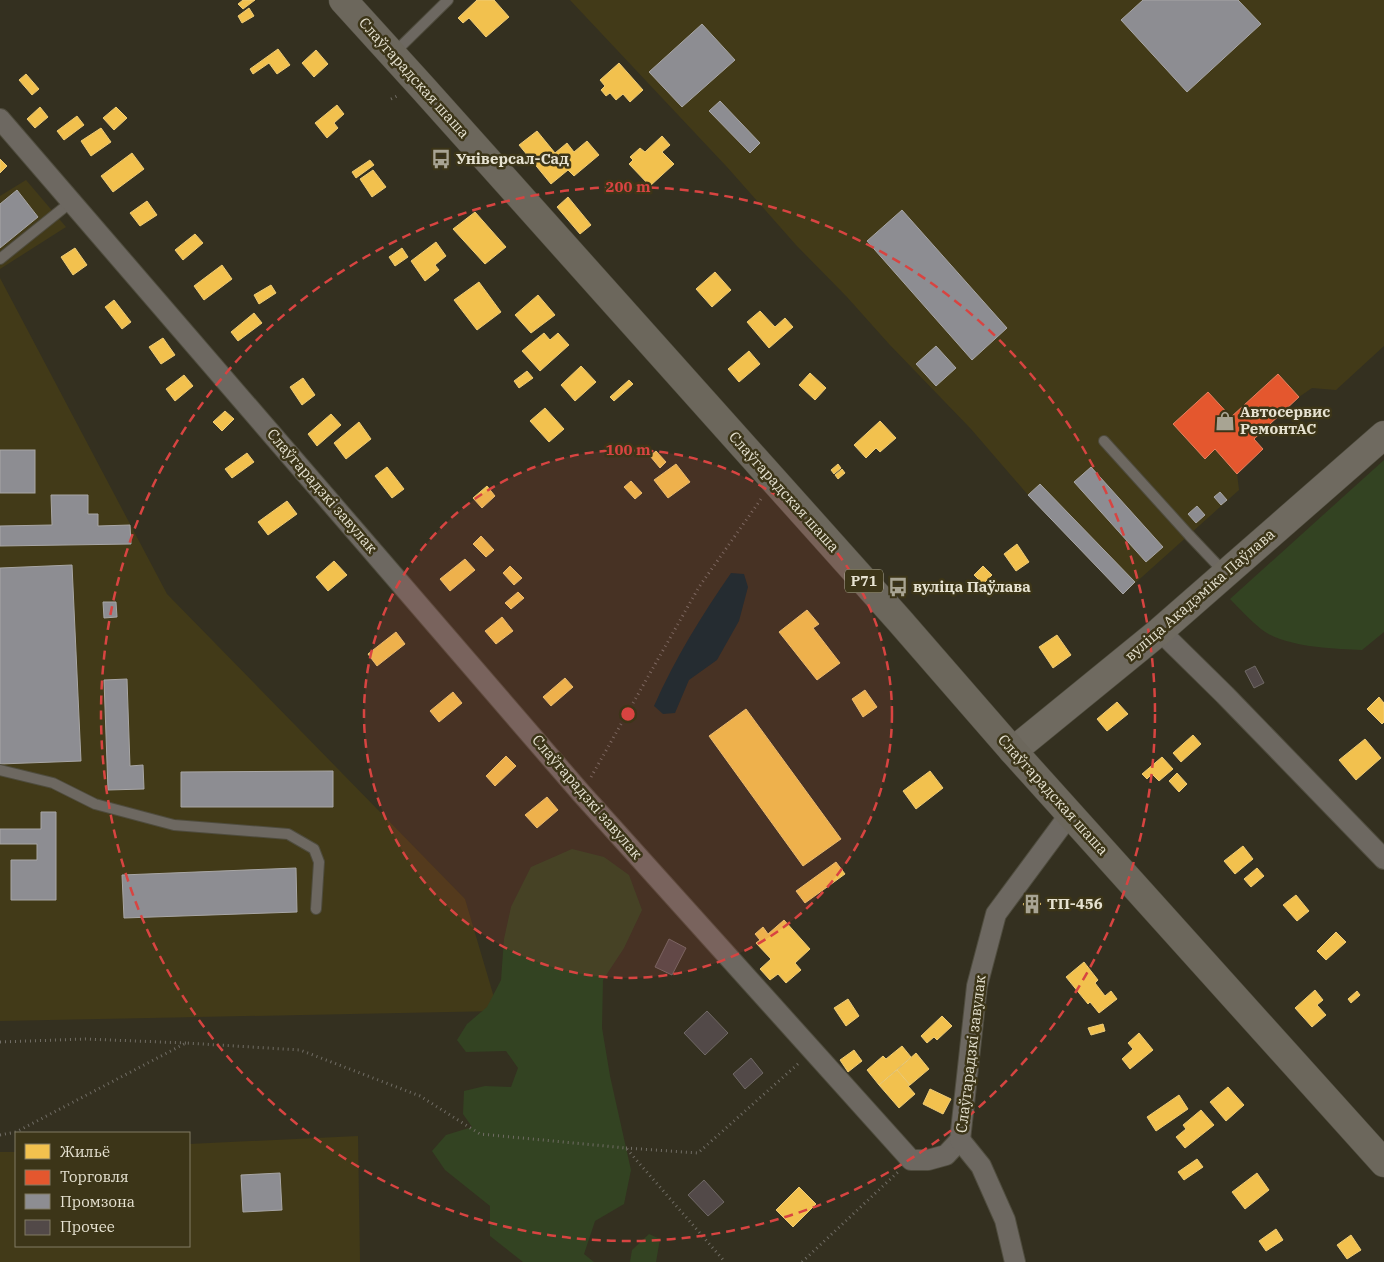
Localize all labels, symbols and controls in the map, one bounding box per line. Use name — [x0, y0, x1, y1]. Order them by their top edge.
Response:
street label: Слаўгарадская шаша — [355, 13, 474, 142]
bus stop icon: Універсал-Сад — [430, 148, 452, 170]
place label: Універсал-Сад — [456, 149, 569, 168]
text: 200 m — [605, 177, 651, 196]
place label: Автосервис РемонтАС — [1240, 402, 1330, 438]
shop icon: Автосервис РемонтАС — [1214, 410, 1236, 432]
street label: Слаўгарадзкі завулак — [263, 425, 382, 557]
street label: Слаўгарадская шаша — [725, 427, 844, 556]
text: 100 m — [605, 440, 651, 459]
street label: вуліца Акадэміка Паўлава — [1121, 524, 1279, 665]
road number: Р71 — [845, 570, 883, 592]
bus stop icon: вуліца Паўлава — [887, 576, 909, 598]
place label: вуліца Паўлава — [913, 577, 1031, 596]
centre of rings — [619, 705, 637, 723]
street label: Слаўгарадская шаша — [994, 730, 1113, 859]
street label: Слаўгарадзкі завулак — [528, 731, 647, 863]
building icon: ТП-456 — [1021, 893, 1043, 915]
place label: ТП-456 — [1047, 894, 1103, 913]
street label: Слаўгарадзкі завулак — [951, 974, 990, 1134]
legend — [15, 1132, 190, 1247]
text: Жильё — [60, 1142, 110, 1161]
text: Торговля — [60, 1167, 129, 1186]
text: Промзона — [60, 1192, 135, 1211]
text: Прочее — [60, 1217, 115, 1236]

